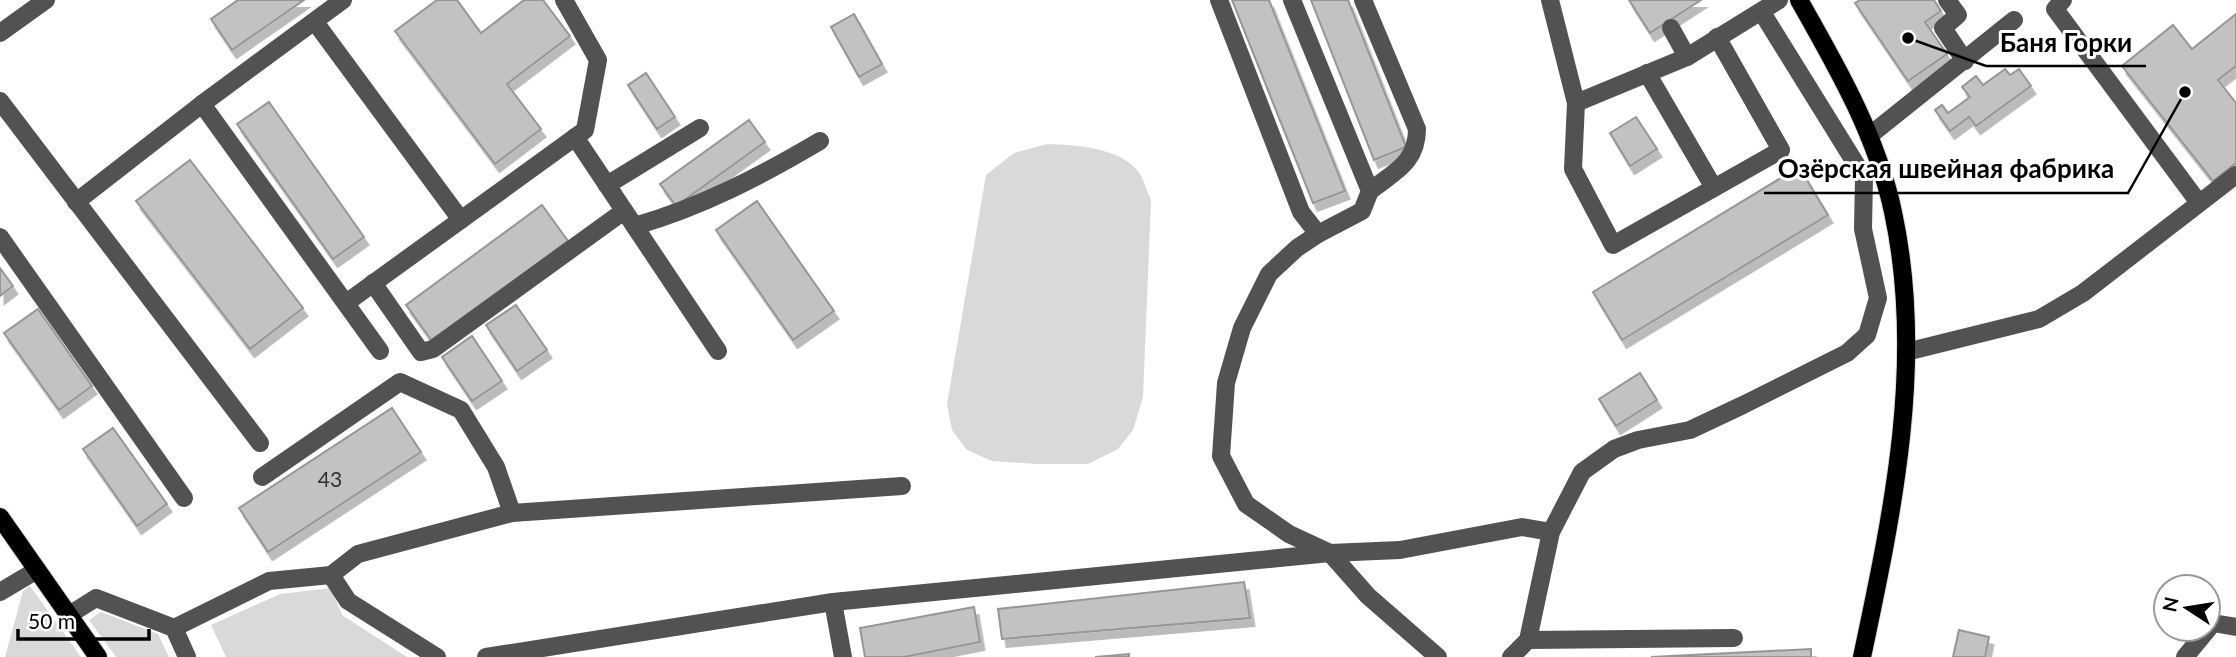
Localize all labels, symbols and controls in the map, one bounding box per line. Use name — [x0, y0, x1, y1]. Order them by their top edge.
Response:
callout: Баня Горки — [1986, 19, 2146, 66]
text: Баня Горки — [2000, 26, 2132, 58]
callout: Озёрская швейная фабрика — [1764, 146, 2128, 193]
text: Озёрская швейная фабрика — [1778, 152, 2114, 184]
house number: 43 — [318, 466, 342, 491]
north arrow — [2152, 573, 2222, 643]
text: N — [2157, 595, 2183, 614]
scale bar — [18, 598, 149, 642]
text: 50 m — [28, 608, 75, 633]

